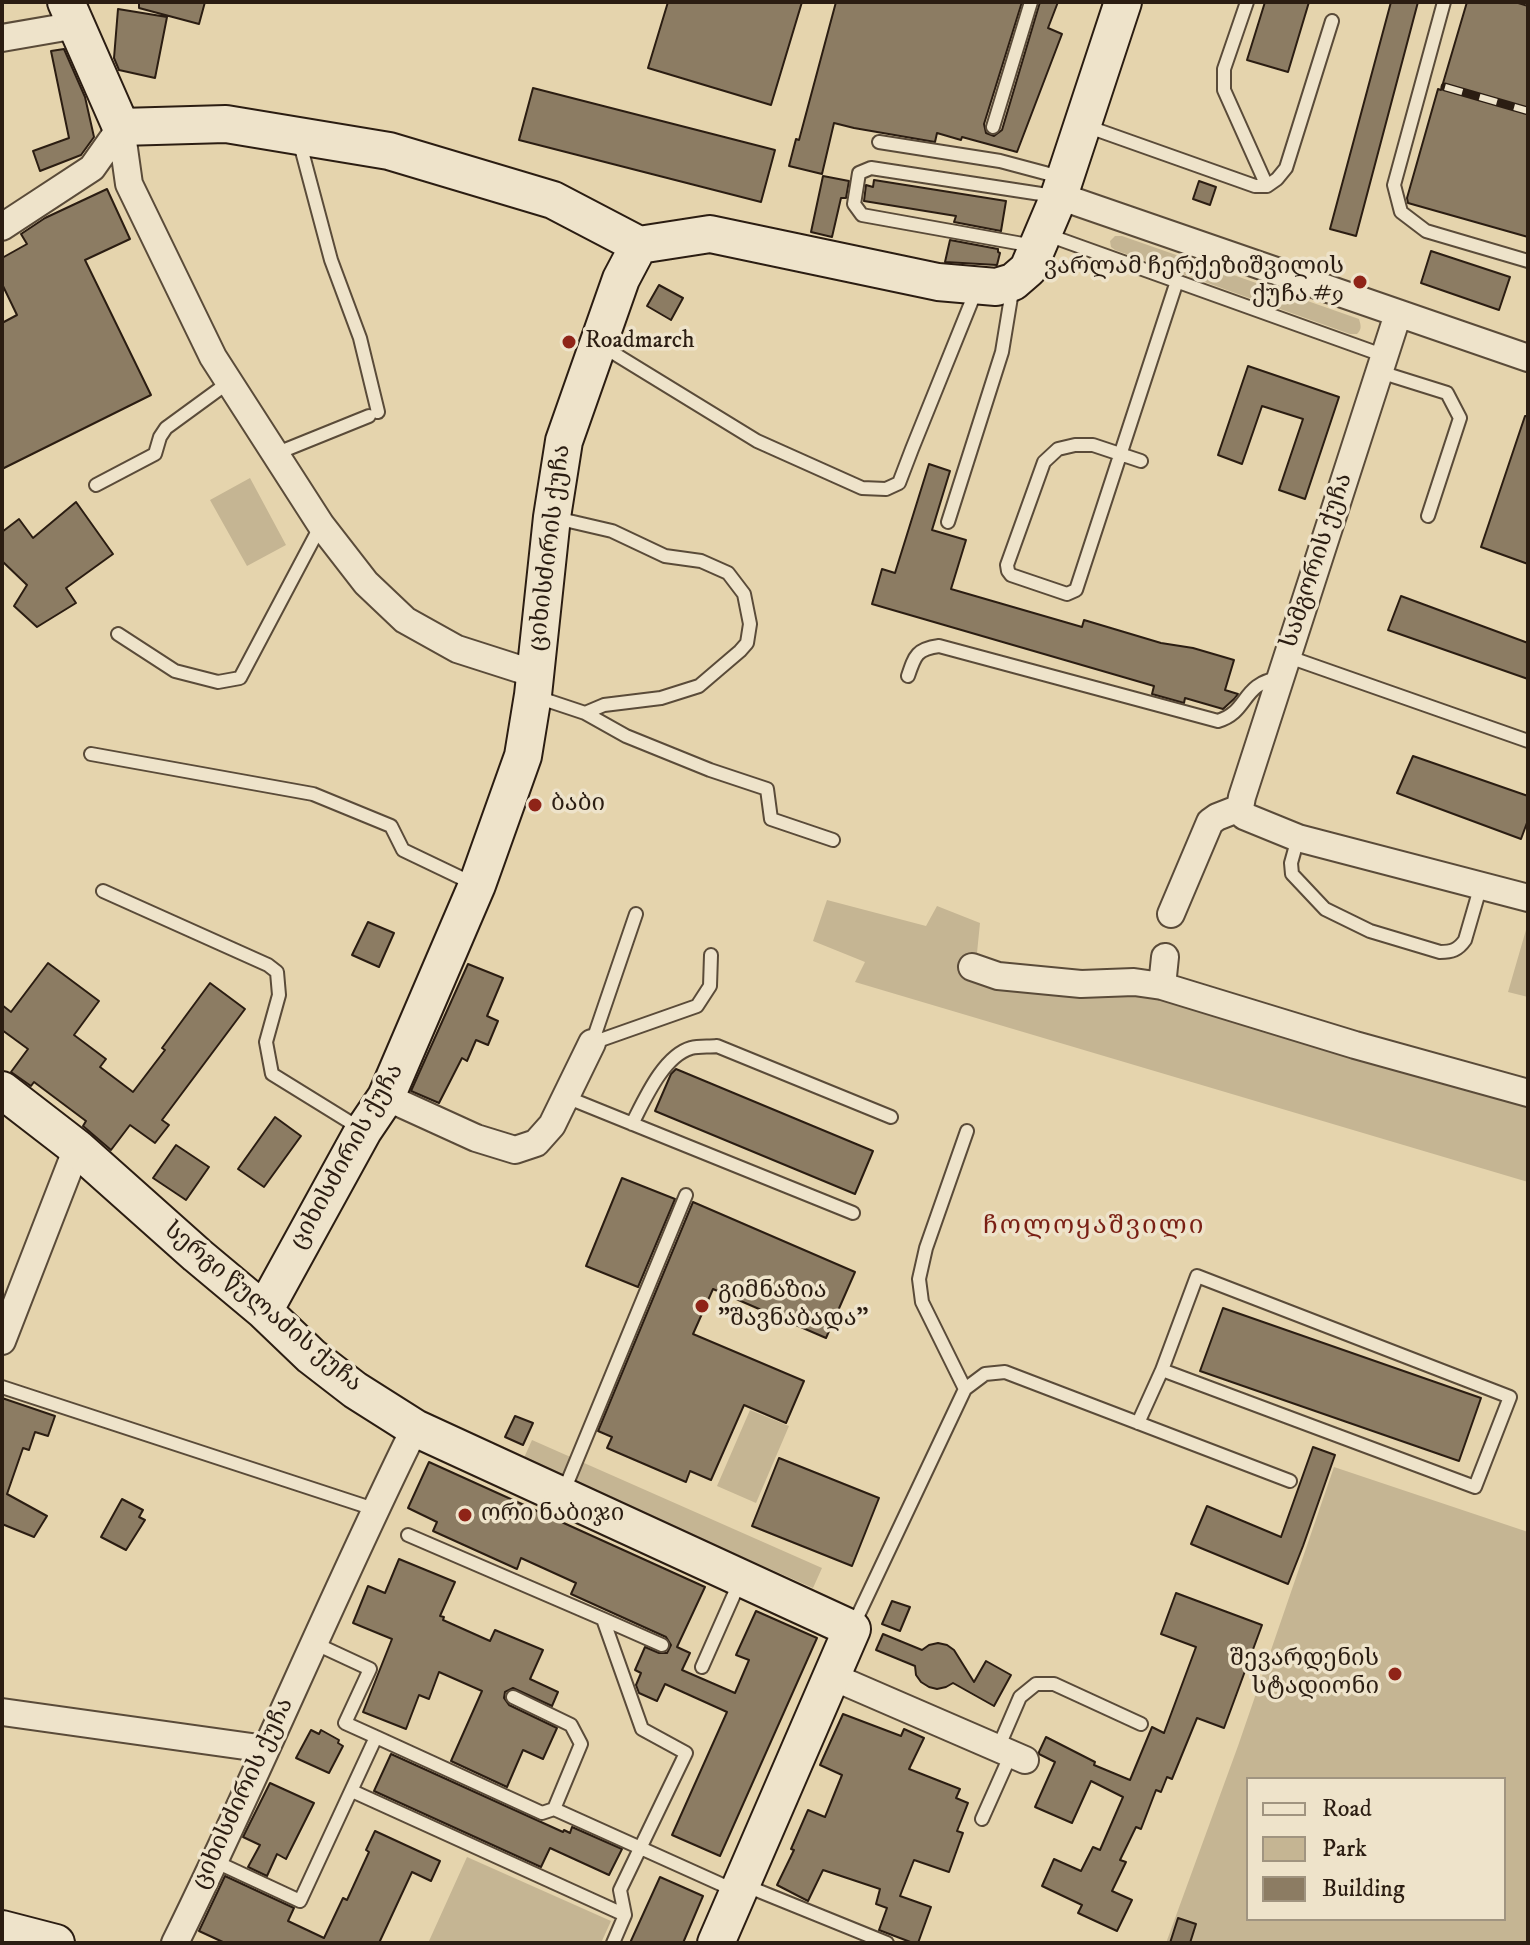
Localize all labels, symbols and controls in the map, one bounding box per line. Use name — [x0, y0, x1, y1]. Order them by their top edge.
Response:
place label: ვარლამ ჩერქეზიშვილის ქუჩა #9 — [1044, 254, 1344, 310]
marker: ვარლამ ჩერქეზიშვილის ქუჩა #9 — [1351, 273, 1369, 291]
place label: Roadmarch — [585, 328, 695, 356]
marker: Roadmarch — [560, 333, 578, 351]
street label: ციხისძირის ქუჩა — [524, 443, 578, 653]
street label: სამგორის ქუჩა — [1276, 470, 1360, 652]
place label: ბაბი — [551, 791, 605, 819]
marker: ბაბი — [526, 796, 544, 814]
street label: ციხისძირის ქუჩა — [285, 1059, 411, 1255]
district label: ჩოლოყაშვილი — [983, 1212, 1205, 1244]
street label: სერგი წულაძის ქუჩა — [157, 1217, 367, 1399]
place label: გიმნაზია "შავნაბადა" — [718, 1278, 868, 1334]
marker: გიმნაზია "შავნაბადა" — [693, 1297, 711, 1315]
place label: ორი ნაბიჯი — [481, 1501, 624, 1529]
marker: ორი ნაბიჯი — [456, 1506, 474, 1524]
place label: შევარდენის სტადიონი — [1230, 1646, 1379, 1702]
marker: შევარდენის სტადიონი — [1386, 1665, 1404, 1683]
street label: ციხისძირის ქუჩა — [187, 1694, 301, 1894]
legend — [1246, 1777, 1506, 1921]
text: Road — [1322, 1794, 1372, 1824]
text: Park — [1322, 1834, 1367, 1864]
text: Building — [1322, 1874, 1405, 1904]

